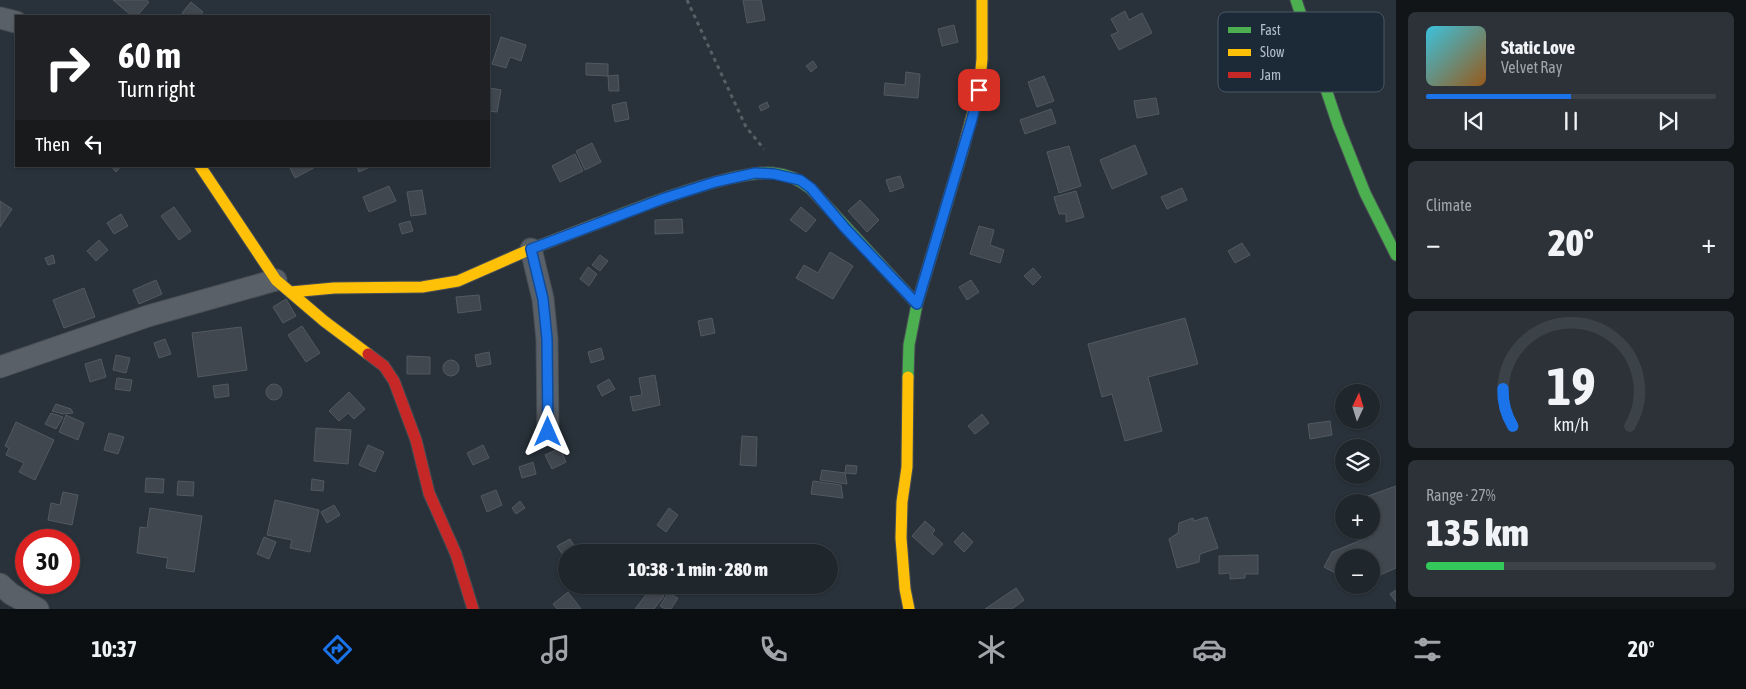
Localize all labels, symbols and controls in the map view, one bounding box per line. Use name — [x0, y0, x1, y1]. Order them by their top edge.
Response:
legend — [1218, 12, 1384, 92]
text: Fast — [1260, 22, 1281, 38]
icon: right — [35, 35, 100, 100]
text: 60 m — [118, 35, 181, 75]
text: Static Love — [1501, 36, 1575, 58]
text: Slow — [1260, 44, 1285, 60]
text: Velvet Ray — [1501, 58, 1562, 76]
text: Jam — [1260, 67, 1281, 83]
pin — [958, 69, 1000, 111]
text: Turn right — [118, 76, 195, 102]
icon: arrive — [965, 76, 993, 104]
icon: previous — [1460, 107, 1488, 135]
icon: pause — [1557, 107, 1585, 135]
icon: next — [1654, 107, 1682, 135]
icon: left — [80, 130, 108, 158]
text: Then — [35, 133, 70, 155]
text: Climate — [1426, 196, 1472, 214]
text: 20° — [1548, 221, 1594, 264]
text: − — [1426, 227, 1441, 259]
text: + — [1701, 227, 1716, 259]
text: 19 — [1547, 356, 1595, 416]
north arrow — [1335, 384, 1380, 429]
map controls — [1335, 384, 1380, 594]
position arrow — [521, 405, 573, 457]
text: km/h — [1553, 414, 1589, 435]
button: layers — [1335, 439, 1380, 484]
text: Range · 27% — [1426, 486, 1496, 504]
button: + — [1335, 494, 1380, 539]
text: 135 km — [1426, 511, 1529, 554]
speed limit sign: 30 — [15, 529, 80, 594]
button: − — [1335, 549, 1380, 594]
text: 10:38 · 1 min · 280 m — [628, 558, 768, 580]
icon: directions — [320, 632, 355, 667]
icon: music — [538, 632, 573, 667]
icon: phone — [756, 632, 791, 667]
icon: climate — [974, 632, 1009, 667]
icon: car — [1192, 632, 1227, 667]
icon: filters — [1410, 632, 1445, 667]
text: 10:37 — [91, 636, 137, 662]
text: 20° — [1628, 636, 1655, 662]

